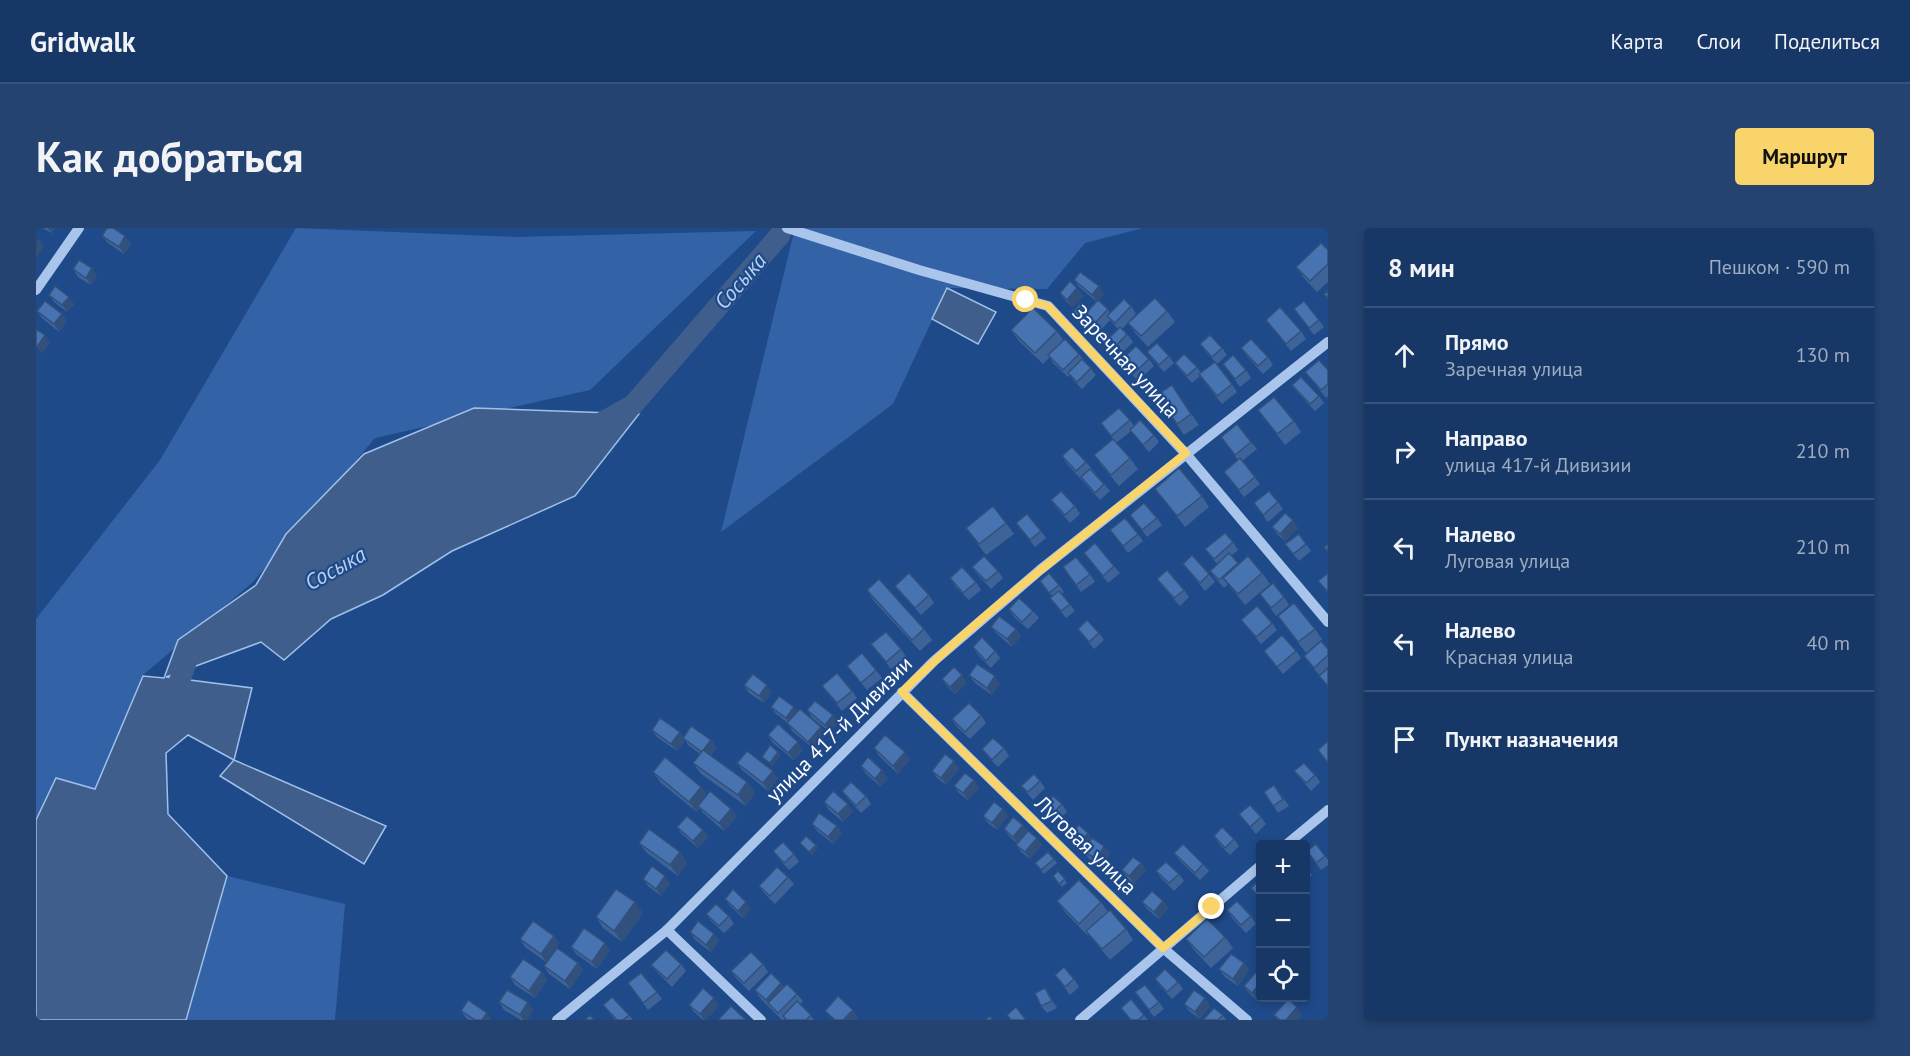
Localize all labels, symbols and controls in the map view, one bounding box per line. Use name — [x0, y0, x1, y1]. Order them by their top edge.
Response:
text: Gridwalk — [30, 23, 136, 60]
text: Карта — [1610, 28, 1663, 55]
text: Слои — [1696, 28, 1741, 55]
text: Поделиться — [1774, 28, 1880, 55]
button: Маршрут — [1735, 128, 1874, 185]
text: Как добраться — [36, 129, 303, 184]
water label: Сосыка — [708, 247, 772, 315]
text: 8 мин — [1388, 251, 1455, 284]
text: Пешком · 590 m — [1709, 254, 1850, 280]
route start — [1012, 286, 1038, 312]
street label: Заречная улица — [1067, 299, 1185, 423]
text: Прямо — [1445, 328, 1508, 356]
icon: ahead — [1388, 339, 1421, 372]
text: 130 m — [1796, 342, 1850, 368]
text: Заречная улица — [1445, 356, 1583, 382]
text: Направо — [1445, 424, 1528, 452]
icon: right — [1388, 435, 1421, 468]
text: 210 m — [1796, 438, 1850, 464]
text: улица 417-й Дивизии — [1445, 452, 1631, 478]
text: Налево — [1445, 520, 1516, 548]
icon: left — [1388, 531, 1421, 564]
text: 210 m — [1796, 534, 1850, 560]
water label: Сосыка — [299, 540, 371, 596]
text: Луговая улица — [1445, 548, 1570, 574]
text: Налево — [1445, 616, 1516, 644]
icon: left — [1388, 627, 1421, 660]
text: 40 m — [1807, 630, 1850, 656]
text: Красная улица — [1445, 644, 1573, 670]
street label: улица 417-й Дивизии — [760, 650, 918, 808]
icon: arrive — [1388, 723, 1421, 756]
text: Пункт назначения — [1445, 725, 1618, 753]
street label: Луговая улица — [1029, 789, 1143, 900]
map controls — [1256, 840, 1310, 1002]
button: + — [1256, 840, 1310, 894]
route end — [1198, 893, 1224, 919]
button: − — [1256, 894, 1310, 948]
button: locate — [1256, 948, 1310, 1002]

